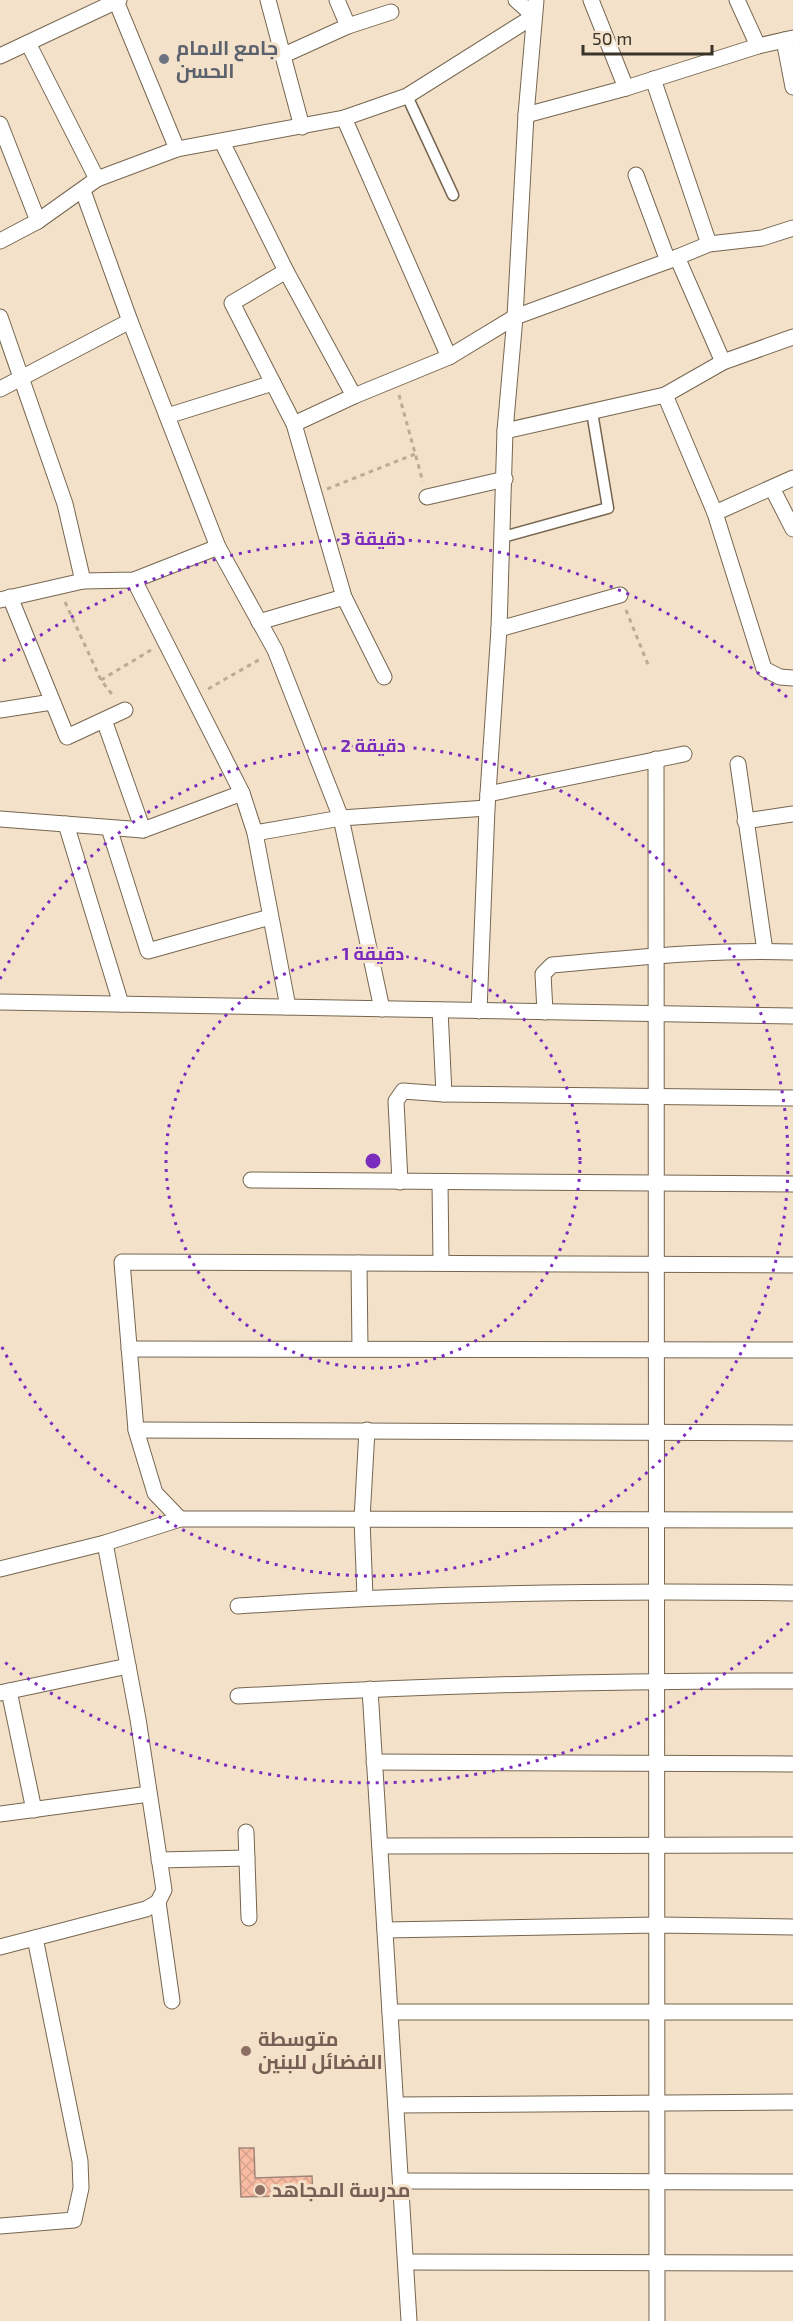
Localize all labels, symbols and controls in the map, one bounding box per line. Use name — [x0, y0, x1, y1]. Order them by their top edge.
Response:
scale bar — [583, 18, 712, 56]
text: 50 m — [592, 27, 632, 49]
place label: جامع الامام الحسن — [176, 35, 278, 83]
marker: جامع الامام الحسن — [157, 52, 171, 66]
text: 3 دقيقة — [341, 527, 406, 549]
text: 2 دقيقة — [340, 734, 406, 756]
text: 1 دقيقة — [342, 942, 404, 964]
centre of rings — [363, 1151, 383, 1171]
place label: متوسطة الفضائل للبنين — [258, 2026, 383, 2074]
marker: متوسطة الفضائل للبنين — [239, 2044, 253, 2058]
place label: مدرسة المجاهد — [272, 2177, 410, 2202]
marker: مدرسة المجاهد — [253, 2183, 267, 2197]

